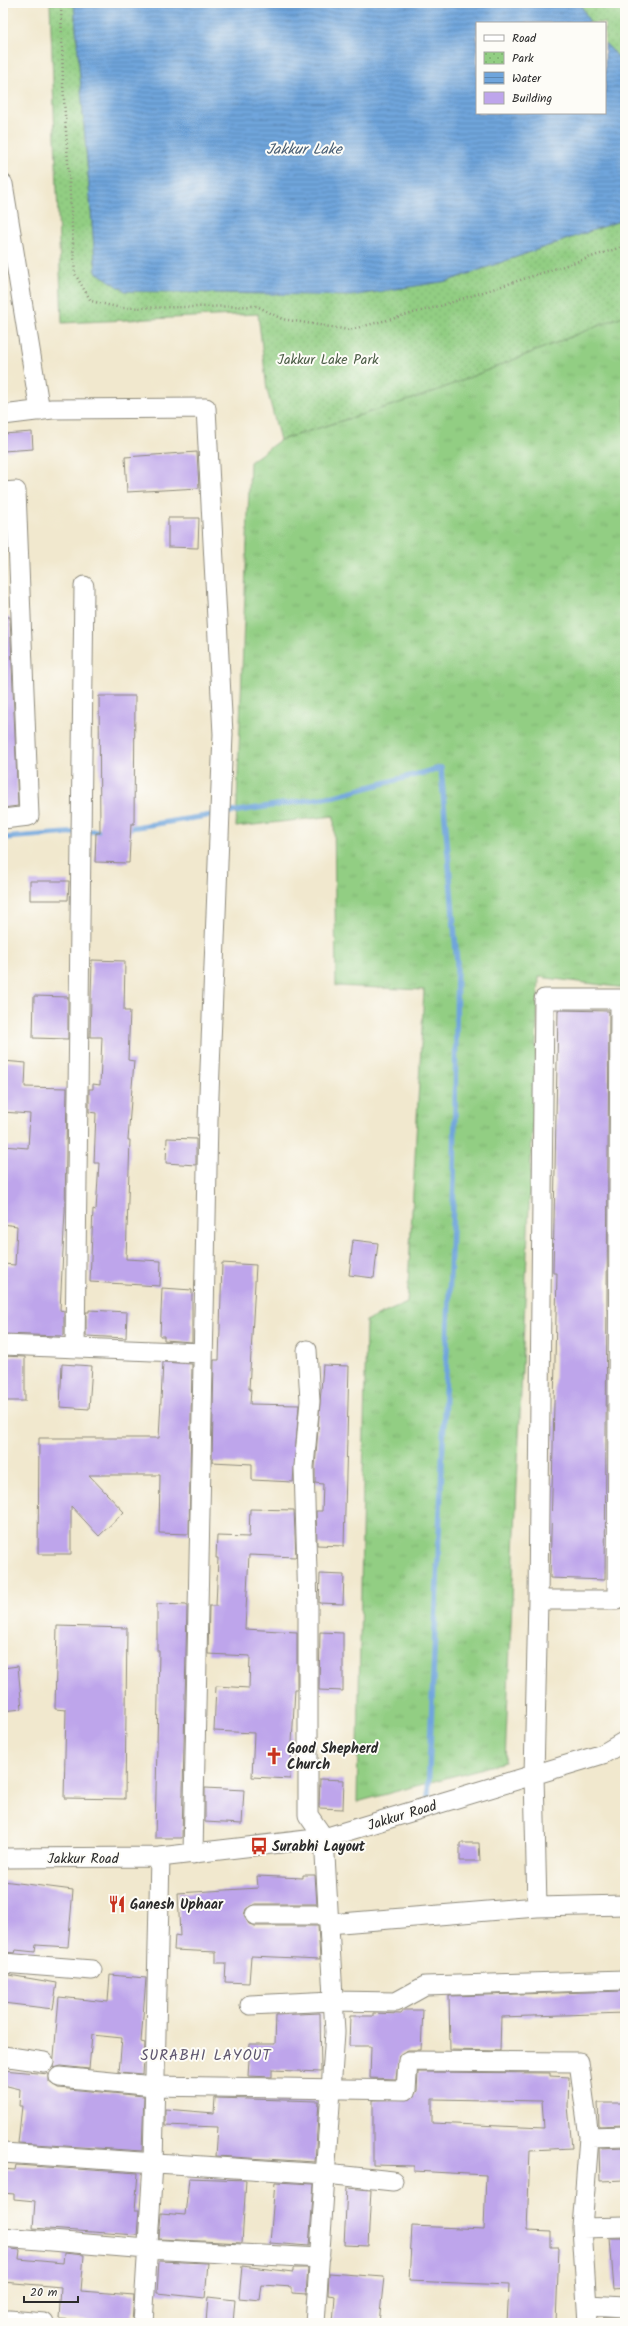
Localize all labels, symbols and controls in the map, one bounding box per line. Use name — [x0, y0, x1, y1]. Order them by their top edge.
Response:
legend — [476, 22, 606, 114]
text: Road — [512, 29, 537, 48]
text: Park — [512, 49, 534, 68]
text: Water — [512, 69, 542, 88]
text: Building — [512, 89, 552, 108]
water label: Jakkur Lake — [266, 138, 343, 162]
park label: Jakkur Lake Park — [277, 349, 379, 371]
place label: Good Shepherd Church — [287, 1738, 379, 1776]
church icon: Good Shepherd Church — [264, 1746, 284, 1766]
street label: Jakkur Road — [365, 1795, 441, 1837]
bus stop icon: Surabhi Layout — [249, 1836, 269, 1856]
place label: Surabhi Layout — [272, 1836, 366, 1858]
street label: Jakkur Road — [47, 1848, 120, 1870]
restaurant icon: Ganesh Uphaar — [107, 1894, 127, 1914]
place label: Ganesh Uphaar — [130, 1894, 224, 1916]
district label: SURABHI LAYOUT — [140, 2044, 273, 2068]
scale bar — [24, 2278, 78, 2304]
text: 20 m — [30, 2283, 58, 2302]

